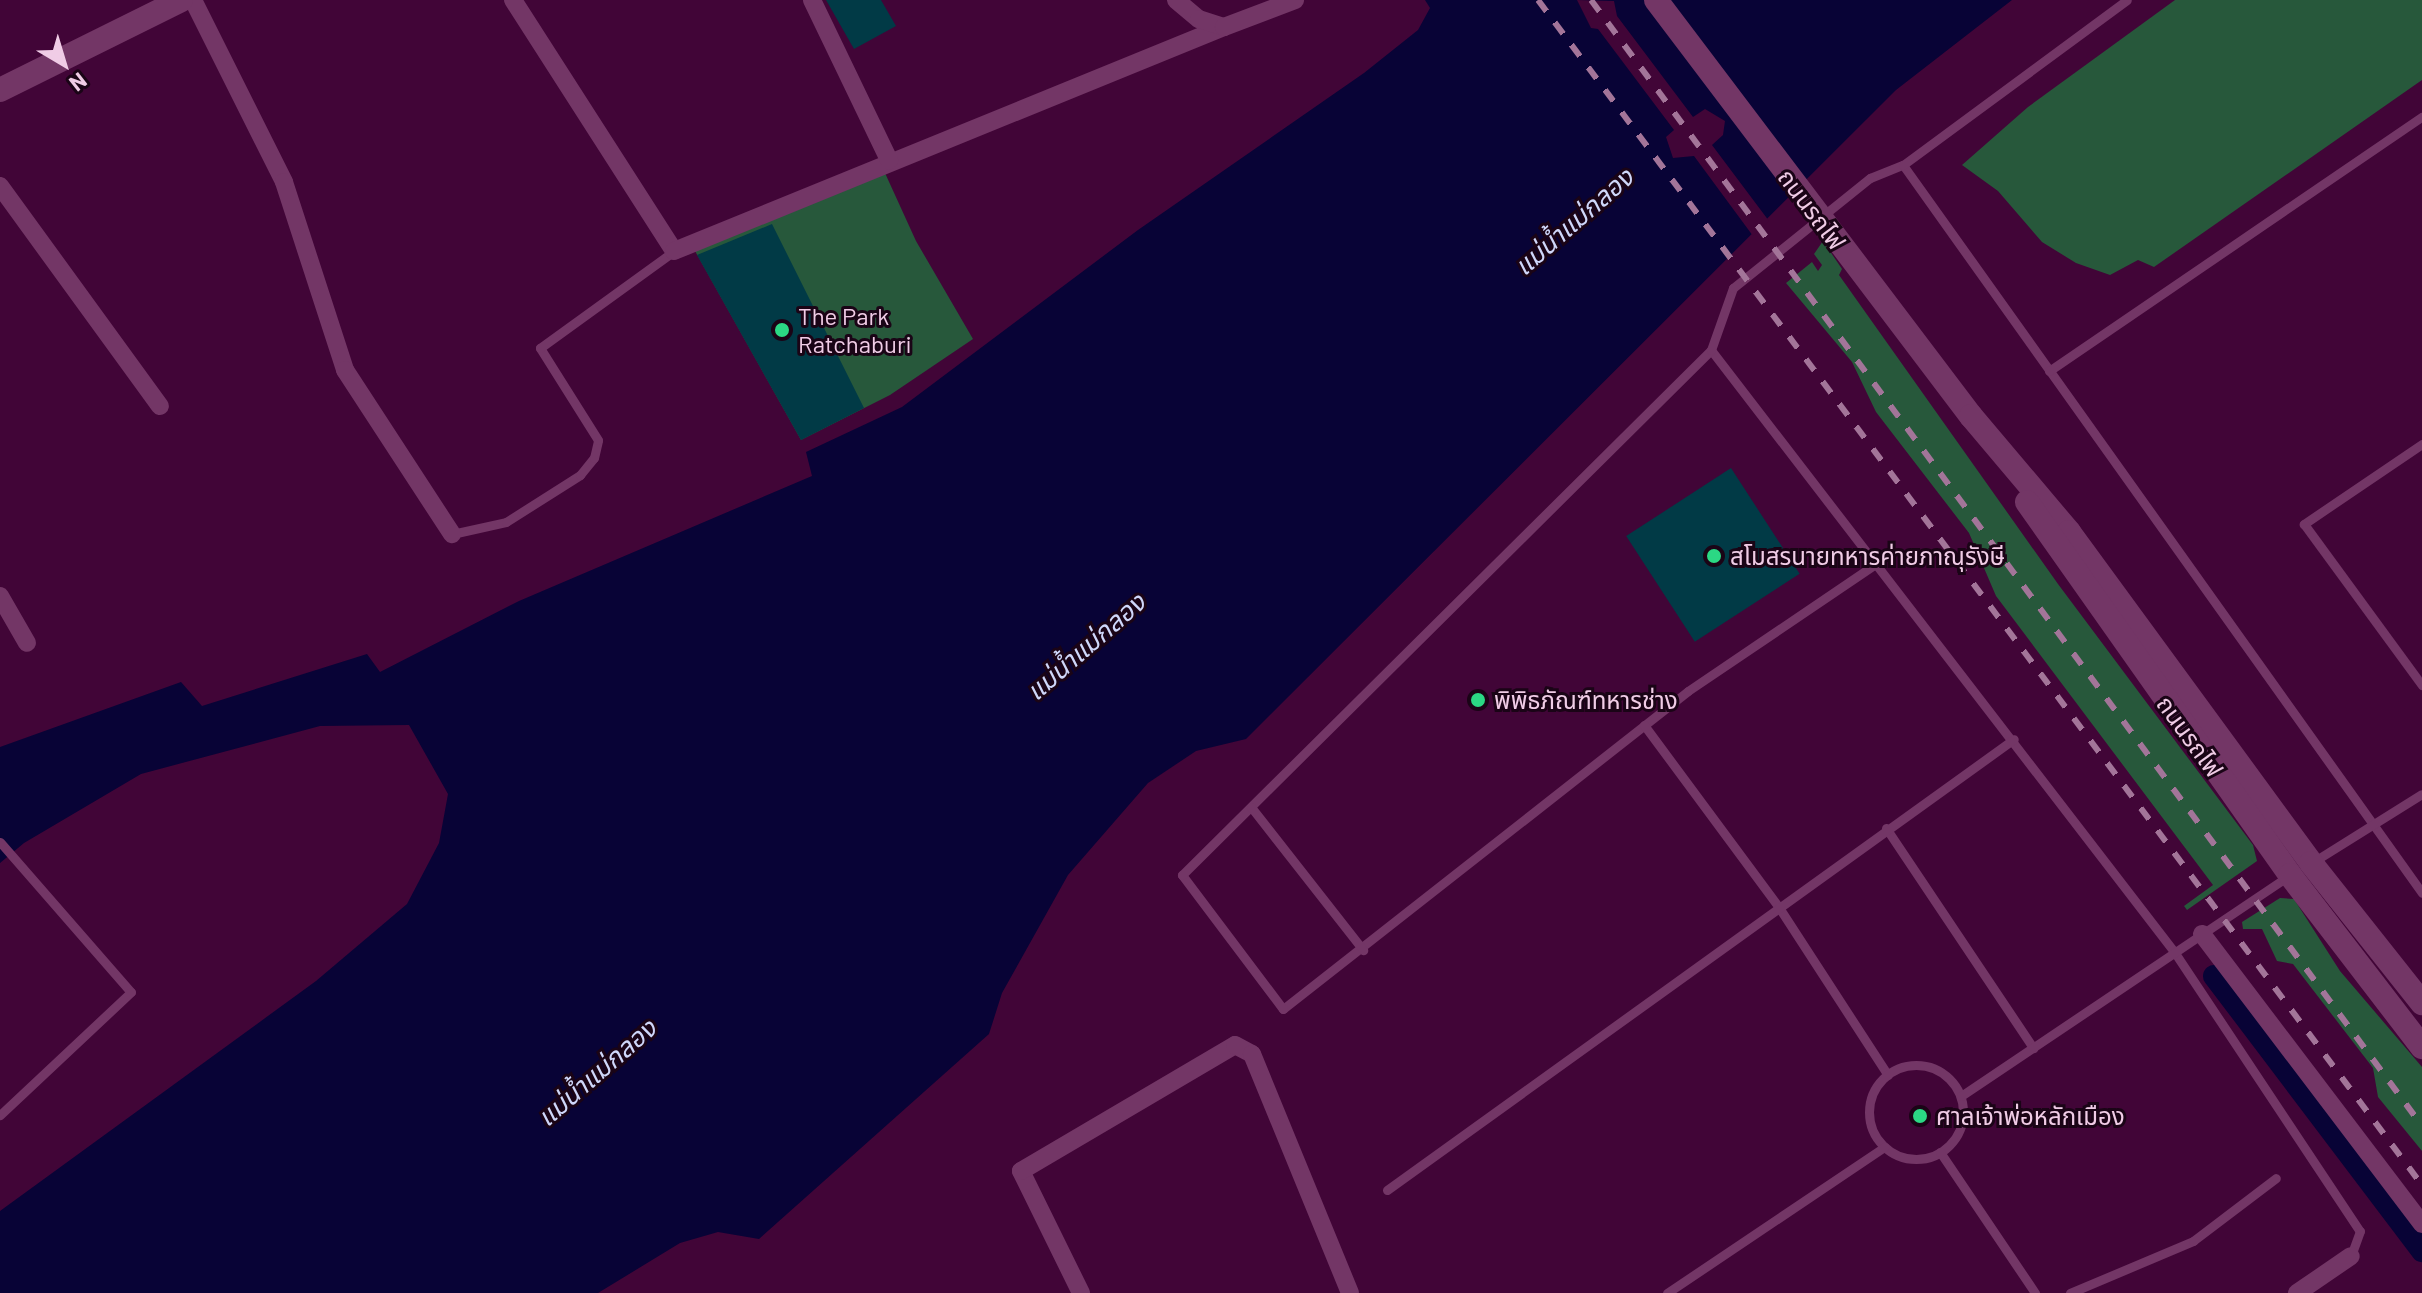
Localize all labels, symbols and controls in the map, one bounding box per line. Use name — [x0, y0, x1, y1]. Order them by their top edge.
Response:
north arrow — [24, 24, 104, 104]
text: N — [65, 68, 93, 98]
water label: แม่น้ำแม่กลอง — [1507, 161, 1639, 281]
street label: ถนนรถไฟ — [1772, 163, 1852, 255]
place label: The Park Ratchaburi — [798, 302, 912, 358]
marker: The Park Ratchaburi — [773, 321, 791, 339]
place label: สโมสรนายทหารค่ายภาณุรังษี — [1730, 542, 2005, 570]
marker: สโมสรนายทหารค่ายภาณุรังษี — [1705, 547, 1723, 565]
water label: แม่น้ำแม่กลอง — [1019, 586, 1151, 706]
place label: พิพิธภัณฑ์ทหารช่าง — [1494, 686, 1678, 714]
street label: ถนนรถไฟ — [2151, 690, 2229, 782]
marker: พิพิธภัณฑ์ทหารช่าง — [1469, 691, 1487, 709]
water label: แม่น้ำแม่กลอง — [530, 1012, 662, 1132]
place label: ศาลเจ้าพ่อหลักเมือง — [1936, 1102, 2125, 1130]
marker: ศาลเจ้าพ่อหลักเมือง — [1911, 1107, 1929, 1125]

